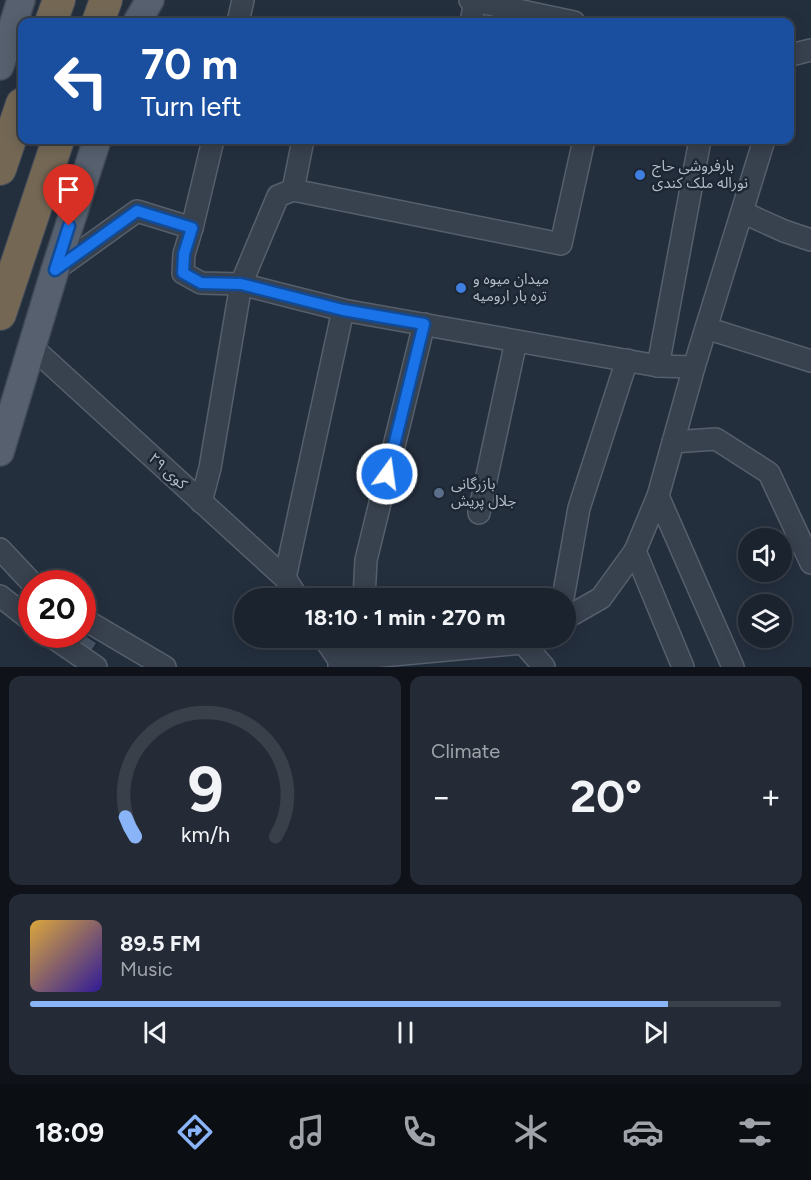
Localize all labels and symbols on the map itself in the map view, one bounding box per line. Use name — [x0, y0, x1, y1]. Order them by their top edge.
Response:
place label: بارفروشی حاج نوراله ملک کندی — [652, 157, 748, 192]
pin — [43, 164, 94, 226]
marker: بارفروشی حاج نوراله ملک کندی — [633, 168, 647, 182]
place label: میدان میوه و تره بار ارومیه — [473, 270, 549, 305]
marker: میدان میوه و تره بار ارومیه — [454, 281, 468, 295]
position arrow — [355, 442, 419, 506]
street label: کوی ۲۹ — [145, 449, 192, 493]
place label: بازرگانی جلال پریش — [451, 475, 517, 511]
marker: بازرگانی جلال پریش — [432, 486, 446, 500]
speed limit sign: 20 — [18, 570, 96, 648]

